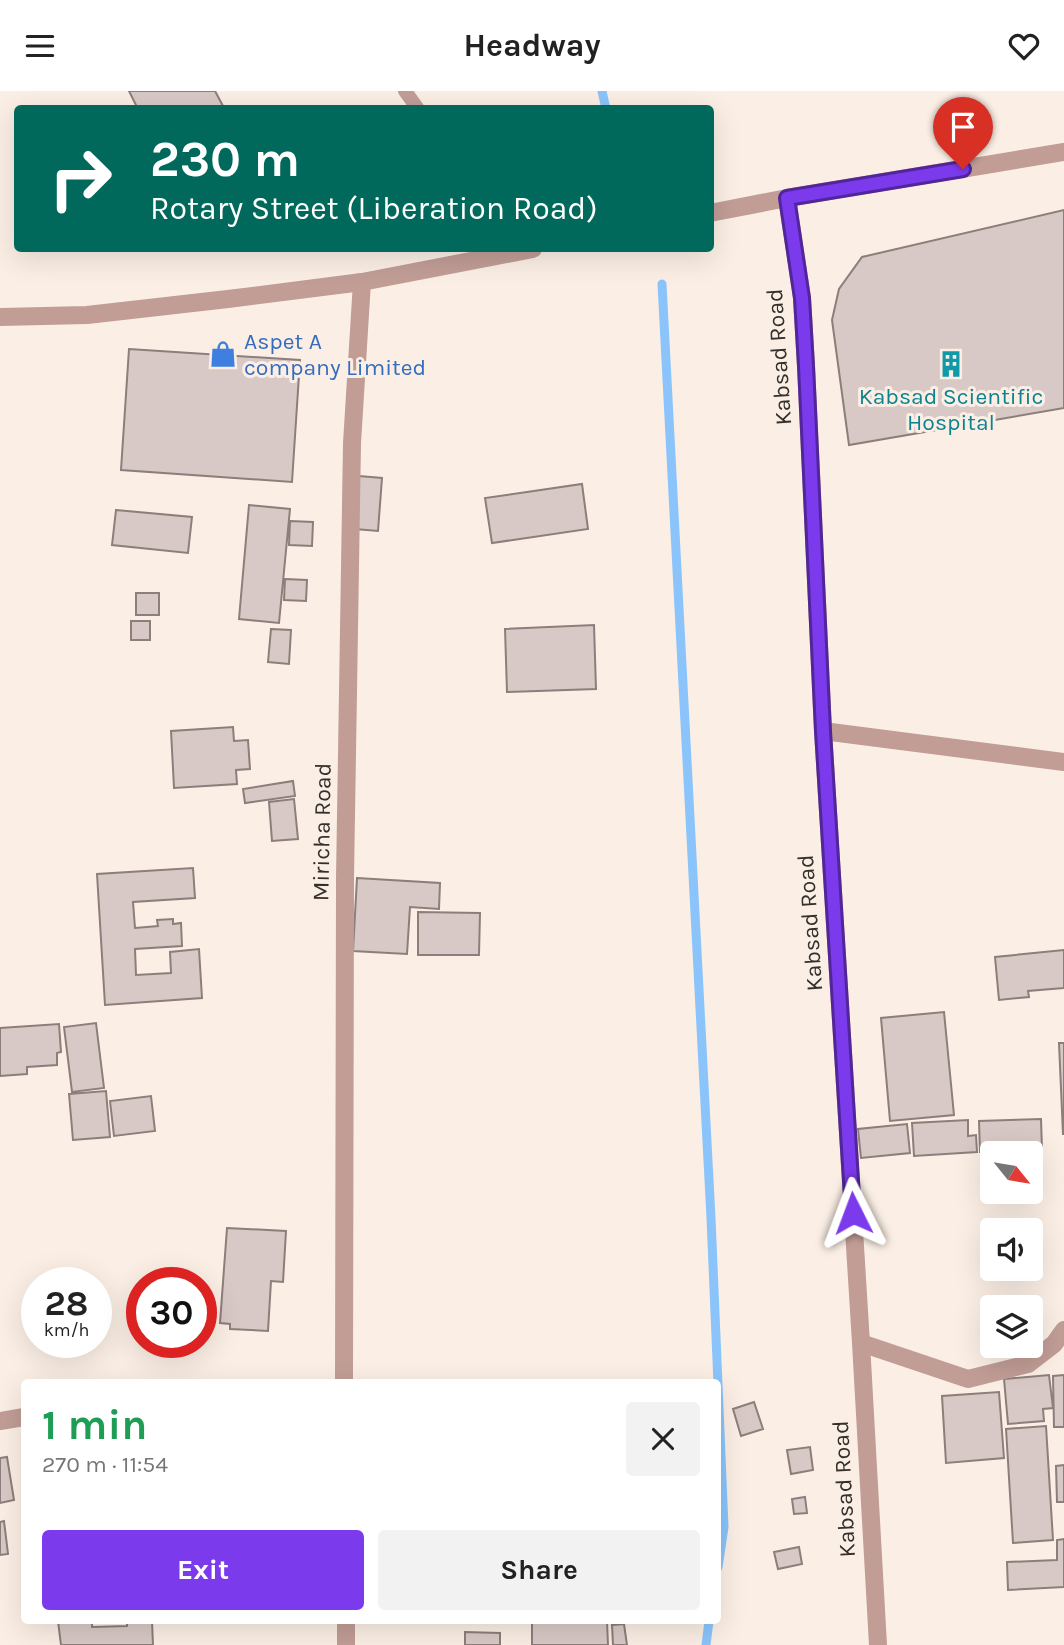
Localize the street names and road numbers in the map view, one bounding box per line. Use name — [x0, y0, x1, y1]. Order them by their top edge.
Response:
street label: Kabsad Road — [761, 288, 797, 426]
street label: Miricha Road — [307, 763, 337, 901]
street label: Kabsad Road — [792, 854, 828, 992]
street label: Kabsad Road — [827, 1420, 861, 1558]

